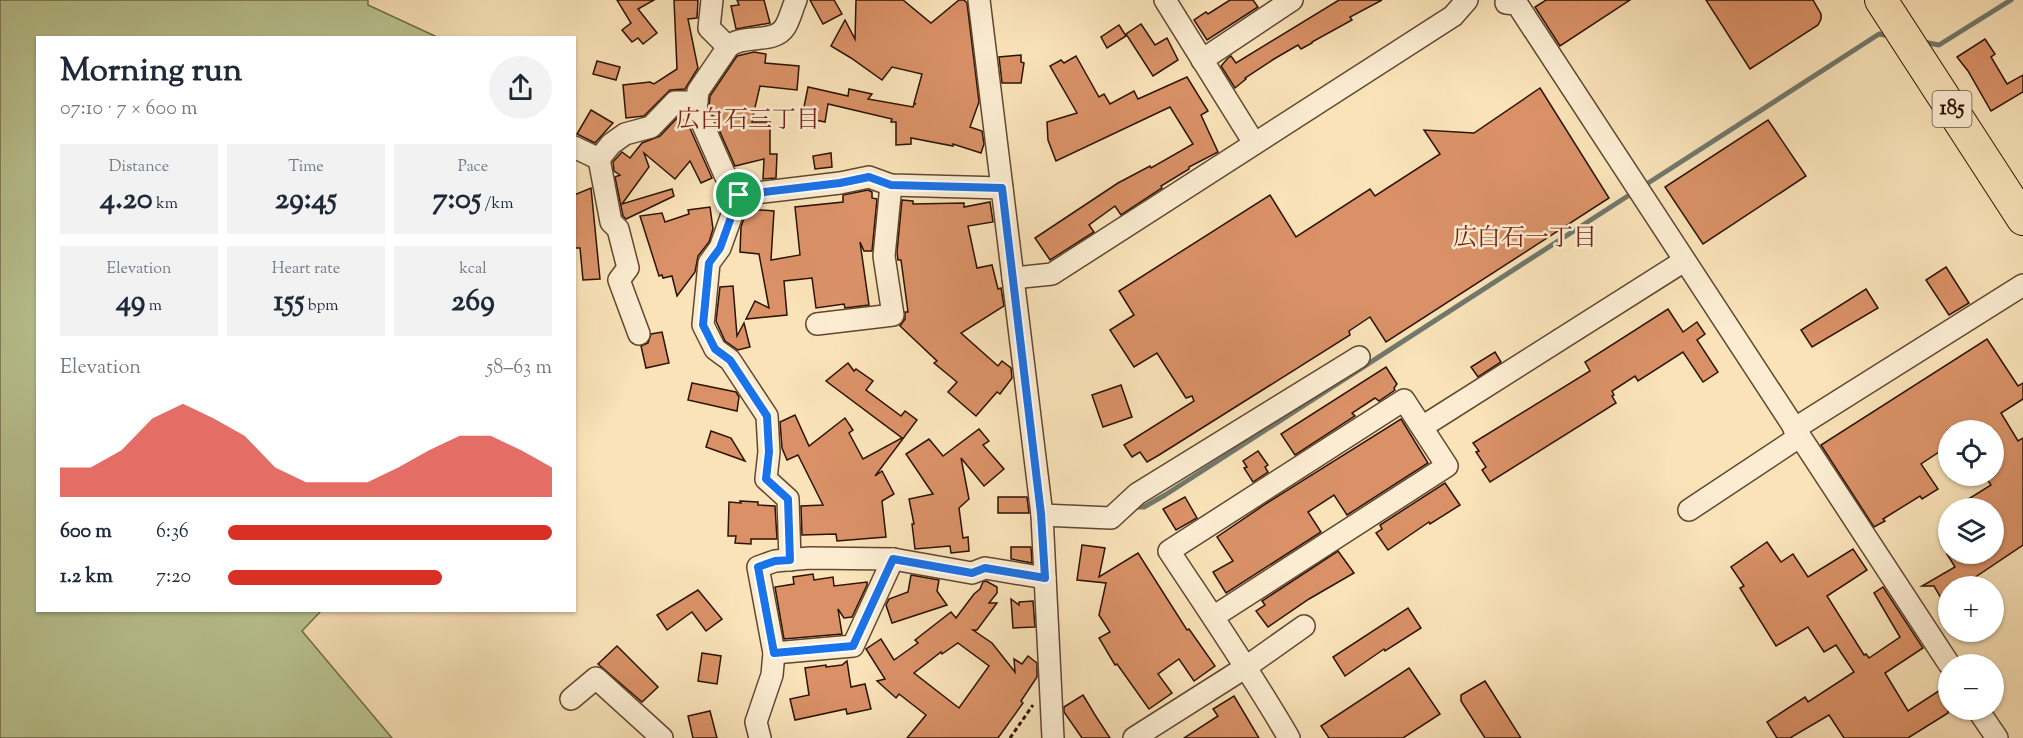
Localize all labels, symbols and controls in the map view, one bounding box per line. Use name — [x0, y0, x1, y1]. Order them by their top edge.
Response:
text: Morning run — [60, 48, 242, 96]
button: share — [489, 56, 552, 119]
road number: 185 — [1932, 91, 1972, 127]
text: 07:10 · 7 × 600 m — [60, 95, 198, 124]
district label: 広白石三丁目 — [676, 104, 820, 138]
text: Distance — [109, 156, 169, 179]
text: Time — [288, 156, 324, 179]
text: Pace — [458, 156, 488, 179]
pin — [713, 169, 764, 220]
icon: arrive — [722, 178, 755, 211]
text: 4.20 — [100, 179, 153, 222]
text: 29:45 — [275, 179, 337, 222]
text: 7:05 — [432, 179, 481, 222]
text: km — [153, 193, 178, 216]
text: /km — [481, 193, 514, 216]
district label: 広白石一丁目 — [1453, 222, 1597, 256]
text: Elevation — [107, 258, 171, 281]
text: Heart rate — [272, 258, 340, 281]
text: kcal — [459, 258, 487, 281]
text: 49 — [116, 281, 145, 324]
text: 155 — [273, 281, 304, 324]
text: 269 — [451, 281, 495, 324]
text: m — [145, 295, 162, 318]
text: bpm — [304, 295, 339, 318]
text: Elevation — [60, 354, 141, 383]
text: 58–63 m — [486, 354, 552, 383]
map controls — [1938, 420, 2004, 720]
button: locate — [1938, 420, 2004, 486]
button: layers — [1938, 498, 2004, 564]
text: 600 m — [60, 518, 112, 547]
text: 6:36 — [156, 518, 189, 547]
text: 1.2 km — [60, 563, 113, 592]
text: 7:20 — [156, 563, 191, 592]
button: + — [1938, 576, 2004, 642]
button: − — [1938, 654, 2004, 720]

